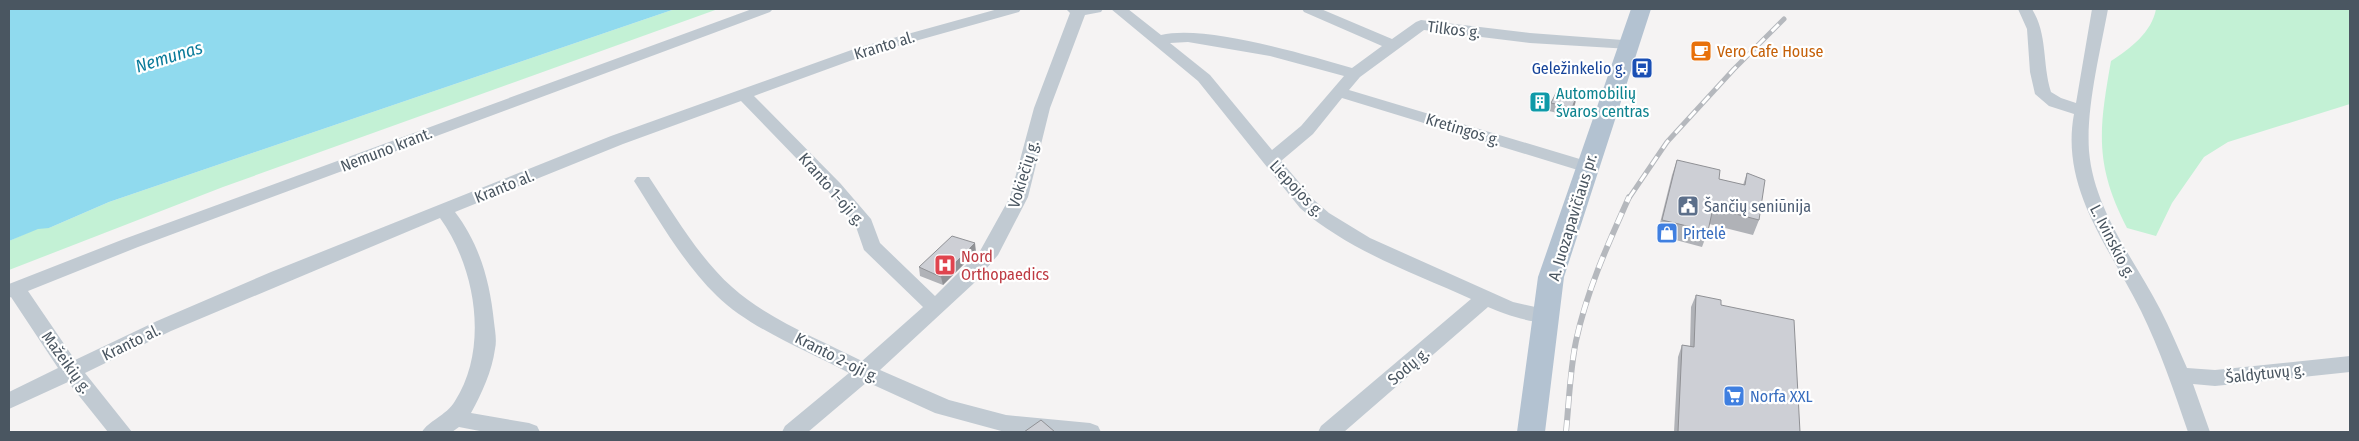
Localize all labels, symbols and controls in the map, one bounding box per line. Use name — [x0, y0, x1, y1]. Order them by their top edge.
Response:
street label: Tilkos g. — [1427, 17, 1481, 42]
street label: Kranto al. — [852, 27, 917, 64]
water label: Nemunas — [133, 36, 206, 78]
cafe icon: Vero Cafe House — [1689, 39, 1713, 63]
place label: Vero Cafe House — [1717, 42, 1823, 61]
bus stop icon: Geležinkelio g. — [1630, 56, 1654, 80]
place label: Geležinkelio g. — [1532, 59, 1626, 78]
place label: Automobilių švaros centras — [1556, 84, 1649, 121]
building icon: Automobilių švaros centras — [1528, 90, 1552, 114]
street label: Kretingos g. — [1424, 109, 1502, 150]
street label: Nemuno krant. — [338, 123, 435, 176]
street label: Vokiečių g. — [1004, 138, 1043, 210]
street label: Kranto 1-oji g. — [795, 149, 868, 230]
street label: A. Juozapavičiaus pr. — [1544, 151, 1601, 283]
street label: Liepojos g. — [1266, 156, 1327, 220]
street label: Kranto al. — [472, 166, 537, 207]
public building icon: Šančių seniūnija — [1676, 194, 1700, 218]
place label: Šančių seniūnija — [1704, 196, 1811, 216]
street label: L. Ivinskio g. — [2086, 202, 2139, 281]
shop icon: Pirtelė — [1655, 221, 1679, 245]
place label: Pirtelė — [1683, 224, 1726, 243]
place label: Nord Orthopaedics — [961, 247, 1049, 284]
hospital icon: Nord Orthopaedics — [933, 253, 957, 277]
street label: Kranto al. — [99, 320, 163, 365]
street label: Mažeikių g. — [38, 328, 95, 397]
street label: Kranto 2-oji g. — [792, 328, 882, 387]
street label: Sodų g. — [1384, 344, 1433, 389]
street label: Šaldytuvų g. — [2225, 359, 2305, 387]
supermarket icon: Norfa XXL — [1722, 384, 1746, 408]
place label: Norfa XXL — [1750, 387, 1813, 406]

